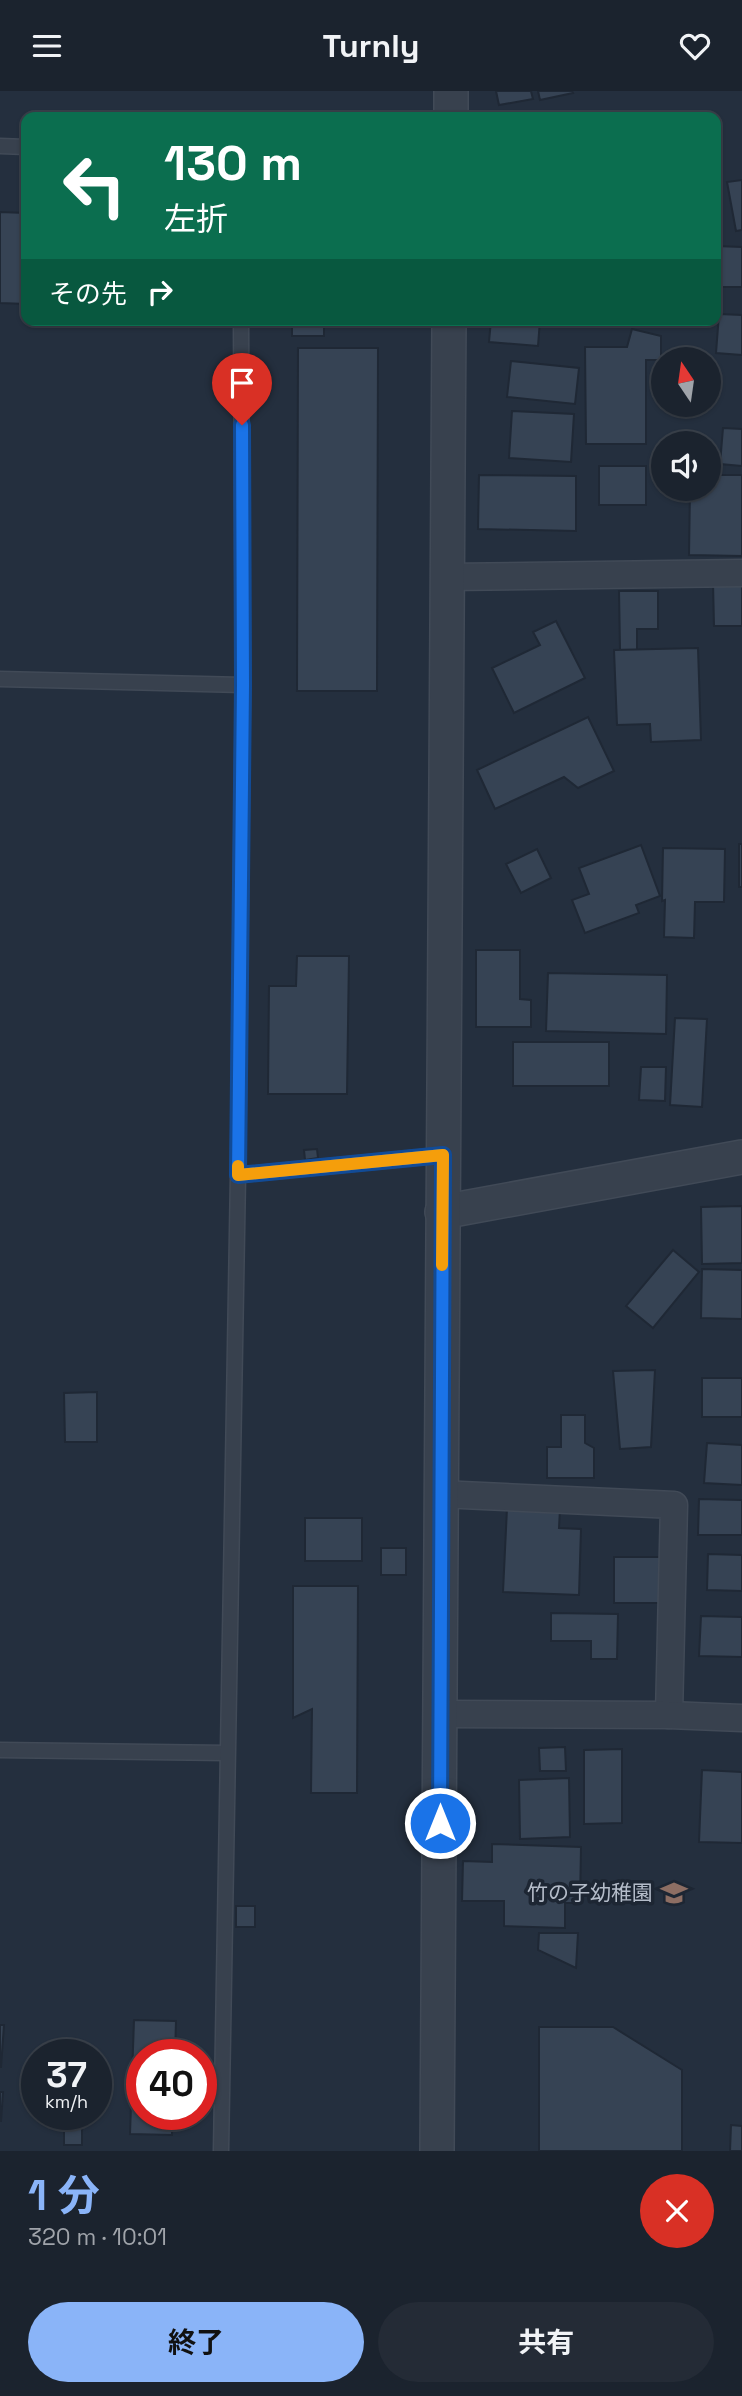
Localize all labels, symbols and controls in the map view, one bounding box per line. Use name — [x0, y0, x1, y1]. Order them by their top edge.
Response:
text: Turnly — [323, 26, 419, 66]
icon: menu — [28, 27, 66, 65]
icon: heart — [676, 27, 714, 65]
text: 130 m — [164, 132, 302, 194]
icon: left — [49, 140, 140, 231]
text: 左折 — [164, 199, 228, 239]
icon: right — [141, 273, 179, 311]
text: その先 — [49, 277, 127, 311]
north arrow — [651, 347, 721, 417]
map controls — [651, 347, 721, 501]
pin — [212, 353, 272, 425]
icon: arrive — [223, 364, 261, 402]
button: sound — [651, 431, 721, 501]
position arrow — [403, 1786, 477, 1860]
school or university icon: 竹の子幼稚園 — [659, 1878, 689, 1908]
place label: 竹の子幼稚園 — [527, 1879, 653, 1906]
speed limit sign: 40 — [126, 2039, 217, 2130]
text: 37 — [46, 2053, 87, 2097]
text: km/h — [45, 2090, 88, 2113]
text: 1 分 — [28, 2169, 100, 2222]
button: close — [640, 2174, 714, 2248]
text: 320 m · 10:01 — [28, 2222, 167, 2252]
button: 終了 — [28, 2302, 364, 2382]
button: 共有 — [378, 2302, 714, 2382]

